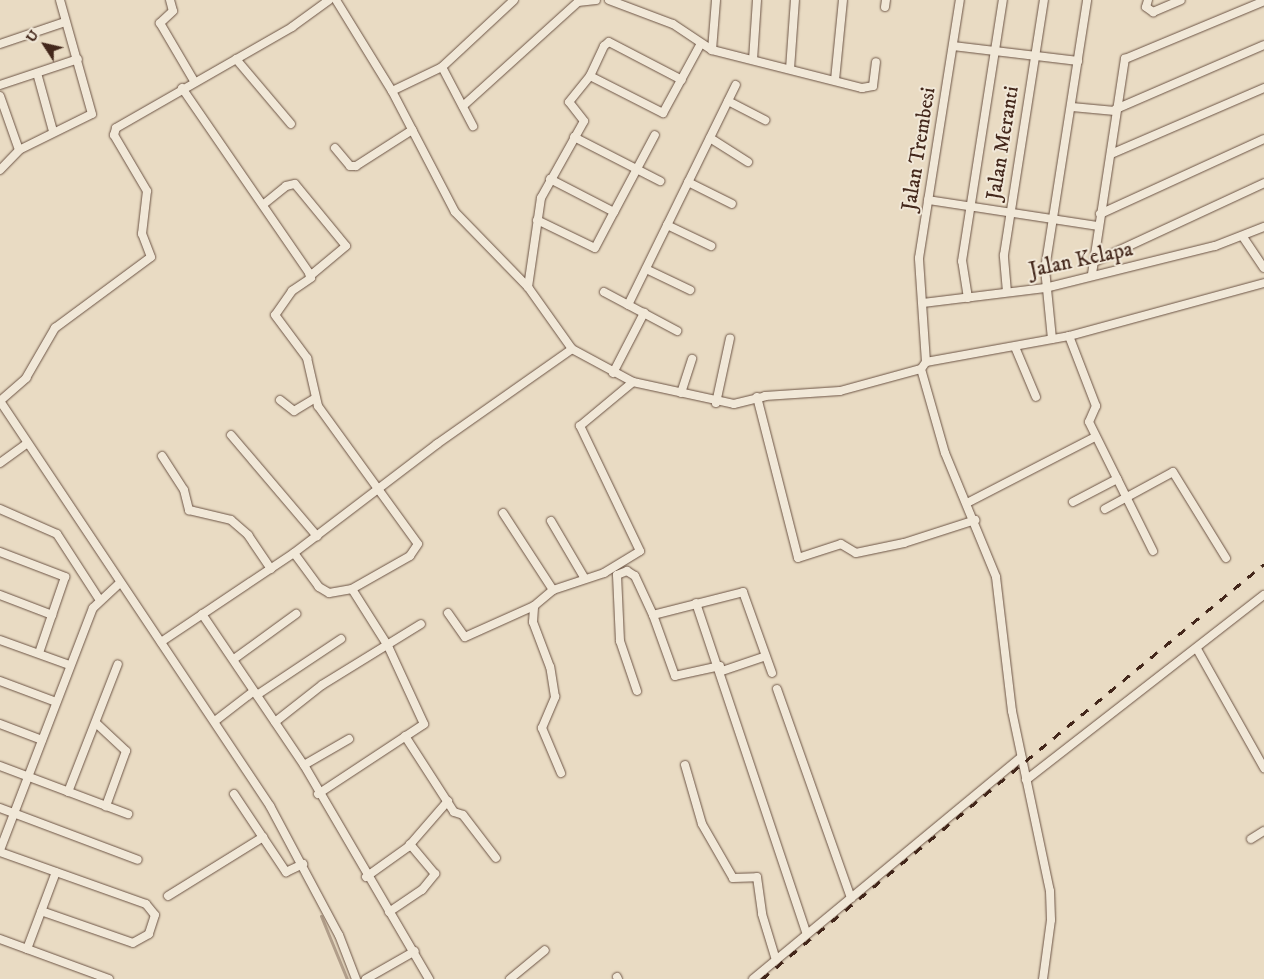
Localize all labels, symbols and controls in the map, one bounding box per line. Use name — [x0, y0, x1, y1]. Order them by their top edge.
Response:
north arrow — [20, 20, 70, 70]
text: U — [22, 27, 43, 46]
street label: Jalan Meranti — [982, 84, 1024, 202]
street label: Jalan Trembesi — [897, 86, 941, 212]
street label: Jalan Kelapa — [1027, 237, 1135, 283]

